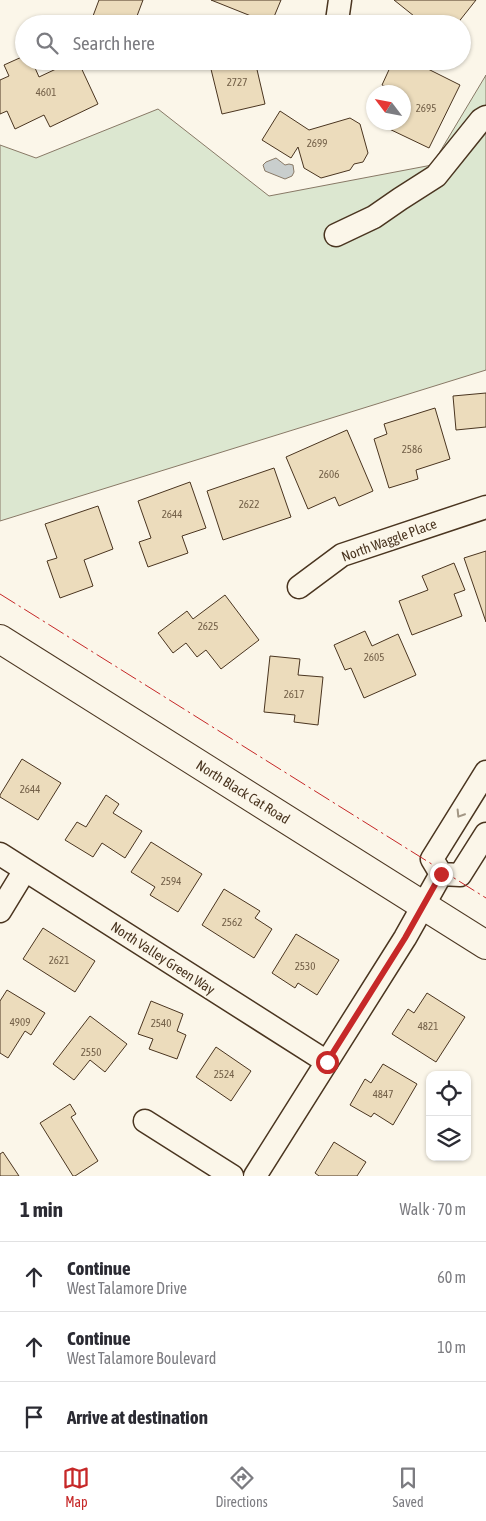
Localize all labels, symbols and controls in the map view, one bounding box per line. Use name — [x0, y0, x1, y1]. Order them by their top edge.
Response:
search box — [15, 15, 471, 70]
icon: search — [33, 29, 61, 57]
text: Search here — [73, 32, 155, 54]
house number: 2727 — [227, 76, 247, 88]
north arrow — [366, 85, 411, 130]
house number: 4601 — [36, 86, 56, 98]
house number: 2695 — [416, 102, 436, 114]
house number: 2699 — [307, 137, 327, 149]
house number: 2586 — [402, 443, 422, 455]
house number: 2606 — [319, 468, 339, 480]
house number: 2622 — [239, 498, 259, 510]
house number: 2644 — [162, 508, 182, 520]
street label: North Waggle Place — [339, 515, 439, 565]
house number: 2625 — [198, 620, 218, 632]
house number: 2605 — [364, 651, 384, 663]
house number: 2617 — [284, 688, 304, 700]
street label: North Black Cat Road — [193, 757, 293, 827]
house number: 2644 — [20, 783, 40, 795]
one-way arrow — [457, 808, 467, 817]
route end — [430, 863, 453, 886]
house number: 2594 — [161, 875, 181, 887]
house number: 2562 — [222, 916, 242, 928]
street label: North Valley Green Way — [108, 918, 218, 998]
house number: 2621 — [49, 954, 69, 966]
house number: 2530 — [295, 960, 315, 972]
house number: 4909 — [10, 1016, 30, 1028]
house number: 2540 — [151, 1017, 171, 1029]
house number: 4821 — [418, 1020, 438, 1032]
house number: 2550 — [81, 1046, 101, 1058]
route start — [316, 1051, 339, 1074]
house number: 2524 — [214, 1068, 234, 1080]
map controls — [426, 1071, 471, 1161]
button: locate — [426, 1071, 471, 1116]
house number: 4847 — [373, 1088, 393, 1100]
button: layers — [426, 1116, 471, 1161]
text: 1 min — [20, 1197, 63, 1221]
text: Walk · 70 m — [400, 1200, 466, 1218]
text: Continue — [67, 1257, 131, 1279]
icon: ahead — [20, 1263, 48, 1291]
text: 60 m — [437, 1268, 466, 1286]
text: West Talamore Drive — [67, 1279, 187, 1297]
text: Continue — [67, 1327, 131, 1349]
icon: ahead — [20, 1333, 48, 1361]
text: 10 m — [437, 1338, 466, 1356]
text: West Talamore Boulevard — [67, 1349, 216, 1367]
icon: arrive — [20, 1403, 48, 1431]
text: Arrive at destination — [67, 1406, 208, 1428]
tab: Map — [62, 1464, 90, 1510]
tab: Directions — [215, 1464, 268, 1510]
tab: Saved — [393, 1464, 424, 1510]

